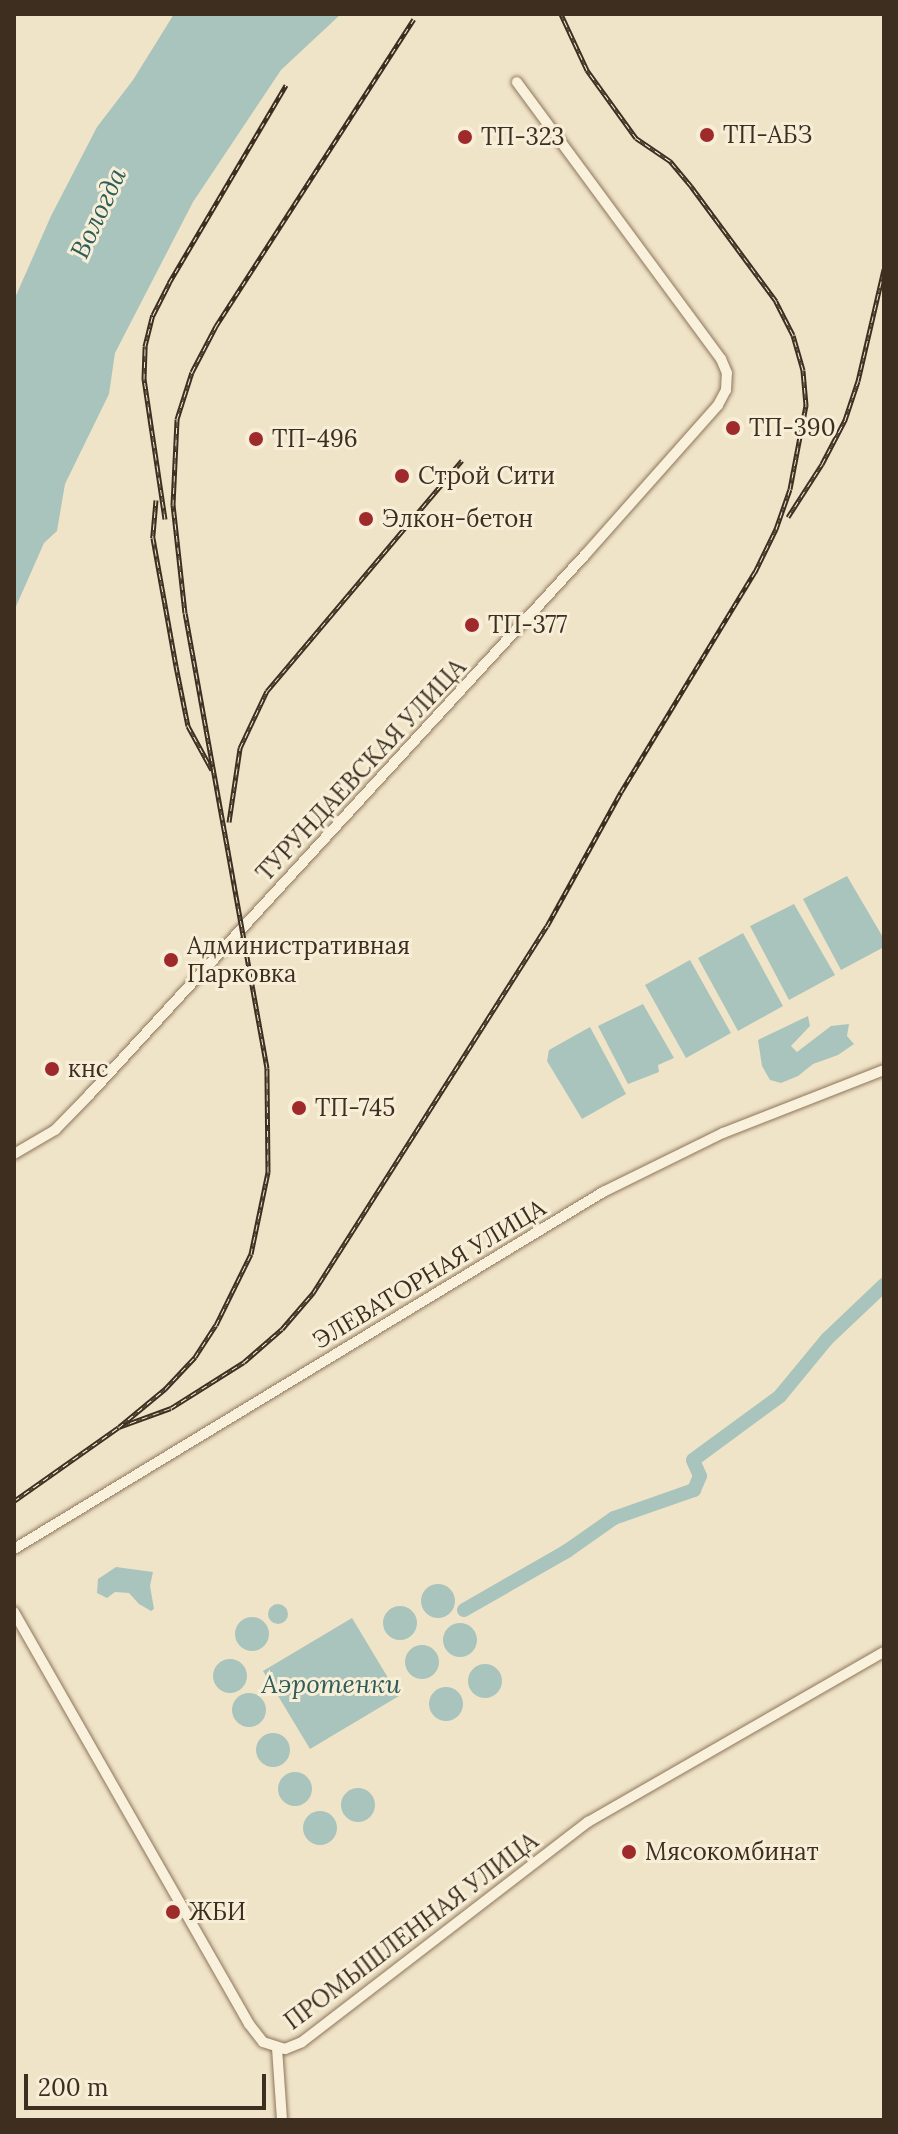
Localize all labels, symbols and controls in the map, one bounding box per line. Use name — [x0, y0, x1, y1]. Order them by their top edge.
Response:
place label: ТП-АБЗ — [723, 121, 812, 149]
place label: ТП-323 — [481, 123, 565, 151]
marker: ТП-АБЗ — [698, 126, 716, 144]
marker: ТП-323 — [456, 128, 474, 146]
water label: Вологда — [64, 163, 132, 263]
place label: ТП-390 — [749, 414, 836, 442]
marker: ТП-390 — [724, 419, 742, 437]
place label: ТП-496 — [272, 425, 358, 453]
marker: ТП-496 — [247, 430, 265, 448]
place label: Строй Сити — [418, 462, 555, 490]
marker: Строй Сити — [393, 467, 411, 485]
place label: Элкон-бетон — [382, 505, 533, 533]
marker: Элкон-бетон — [357, 510, 375, 528]
place label: ТП-377 — [488, 611, 567, 639]
marker: ТП-377 — [463, 616, 481, 634]
street label: ТУРУНДАЕВСКАЯ УЛИЦА — [250, 653, 472, 887]
place label: Административная Парковка — [187, 932, 410, 988]
marker: Административная Парковка — [162, 951, 180, 969]
place label: кнс — [68, 1055, 109, 1083]
marker: кнс — [43, 1060, 61, 1078]
place label: ТП-745 — [315, 1094, 395, 1122]
marker: ТП-745 — [290, 1099, 308, 1117]
street label: ЭЛЕВАТОРНАЯ УЛИЦА — [307, 1193, 551, 1355]
water label: Аэротенки — [261, 1668, 401, 1700]
street label: ПРОМЫШЛЕННАЯ УЛИЦА — [279, 1826, 543, 2036]
place label: Мясокомбинат — [645, 1838, 819, 1866]
marker: Мясокомбинат — [620, 1843, 638, 1861]
place label: ЖБИ — [189, 1898, 246, 1926]
marker: ЖБИ — [164, 1903, 182, 1921]
scale bar — [28, 2058, 270, 2108]
text: 200 m — [38, 2072, 108, 2103]

